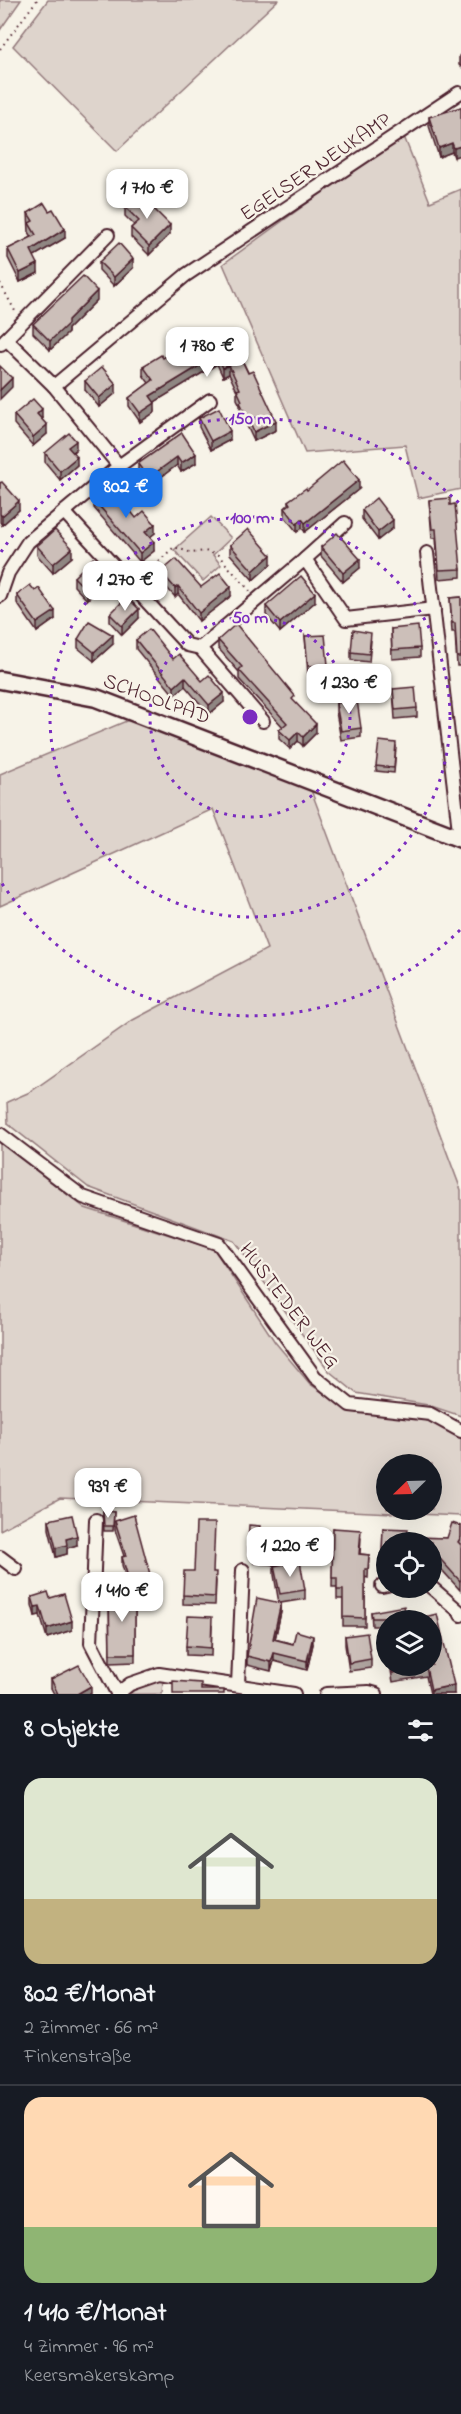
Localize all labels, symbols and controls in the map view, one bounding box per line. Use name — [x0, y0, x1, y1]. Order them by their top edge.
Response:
street label: EGELSER NEUKAMP — [235, 106, 398, 229]
pin: 1 710 € — [92, 169, 202, 220]
text: 1 710 € — [120, 174, 174, 203]
pin: 1 780 € — [152, 327, 262, 378]
text: 1 780 € — [180, 332, 234, 361]
text: 150 m — [229, 407, 271, 433]
pin: 802 € — [84, 468, 168, 519]
text: 802 € — [103, 473, 149, 502]
text: 100 m — [230, 506, 270, 532]
pin: 1 270 € — [70, 561, 180, 612]
text: 1 270 € — [96, 566, 154, 595]
text: 50 m — [232, 606, 268, 632]
pin: 1 230 € — [294, 664, 404, 715]
street label: SCHOOLPAD — [99, 667, 214, 733]
text: 1 230 € — [320, 669, 378, 698]
centre of rings — [240, 707, 260, 727]
street label: HUSTEDER WEG — [231, 1237, 346, 1375]
north arrow — [376, 1454, 442, 1520]
map controls — [376, 1454, 442, 1676]
pin: 939 € — [66, 1468, 150, 1519]
text: 939 € — [88, 1473, 128, 1502]
pin: 1 220 € — [235, 1527, 345, 1578]
text: 1 220 € — [261, 1532, 319, 1561]
button: locate — [376, 1532, 442, 1598]
pin: 1 410 € — [67, 1572, 177, 1623]
text: 1 410 € — [95, 1577, 149, 1606]
button: layers — [376, 1610, 442, 1676]
text: 8 Objekte — [24, 1711, 119, 1749]
icon: filters — [404, 1714, 437, 1747]
icon: home — [177, 1817, 285, 1925]
text: 802 €/Monat — [24, 1976, 155, 2014]
text: 2 Zimmer · 66 m² — [24, 2014, 158, 2043]
text: Finkenstraße — [24, 2043, 131, 2072]
icon: home — [177, 2136, 285, 2244]
text: 1 410 €/Monat — [24, 2295, 167, 2333]
text: 4 Zimmer · 96 m² — [24, 2333, 154, 2362]
text: Keersmakerskamp — [24, 2362, 174, 2391]

